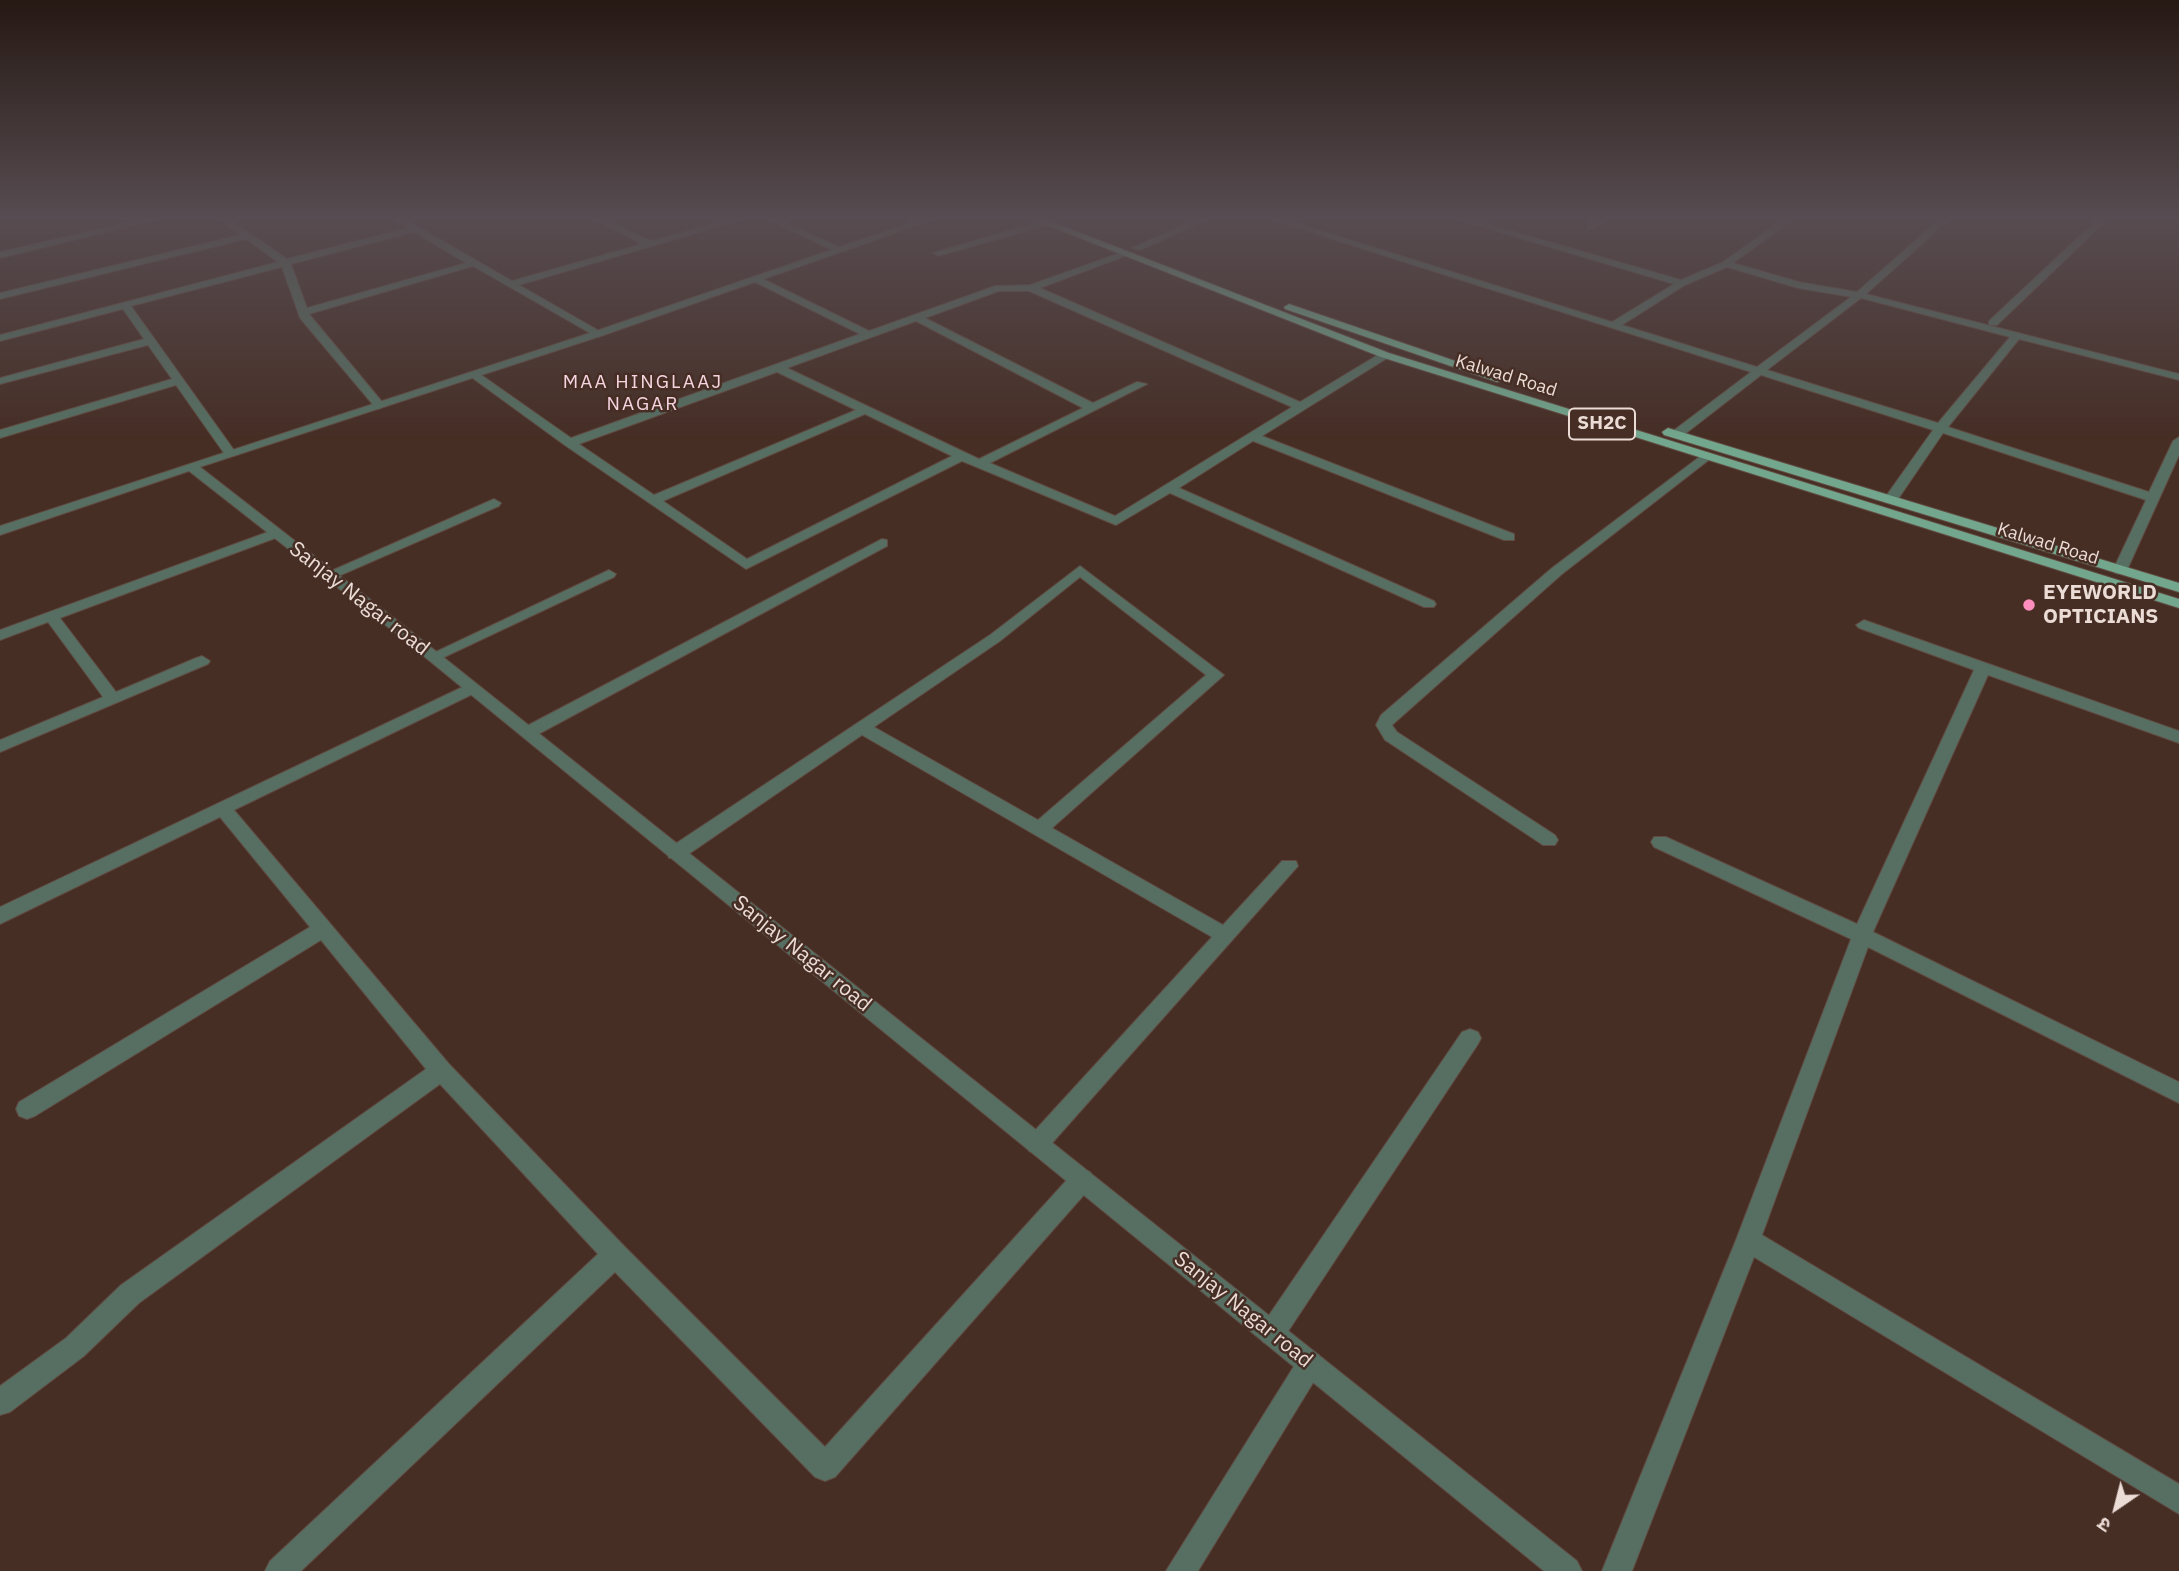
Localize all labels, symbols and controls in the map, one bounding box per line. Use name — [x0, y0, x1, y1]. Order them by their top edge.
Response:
street label: Kalwad Road — [1453, 350, 1559, 402]
district label: MAA HINGLAAJ NAGAR — [564, 372, 722, 416]
road number: SH2C — [1569, 408, 1635, 440]
street label: Kalwad Road — [1995, 518, 2101, 570]
street label: Sanjay Nagar road — [284, 536, 434, 662]
place label: EYEWORLD OPTICIANS — [2043, 580, 2158, 630]
marker: EYEWORLD OPTICIANS — [2021, 597, 2037, 613]
street label: Sanjay Nagar road — [728, 890, 876, 1018]
street label: Sanjay Nagar road — [1169, 1246, 1317, 1374]
north arrow — [2081, 1473, 2151, 1543]
text: उ — [2093, 1512, 2115, 1538]

